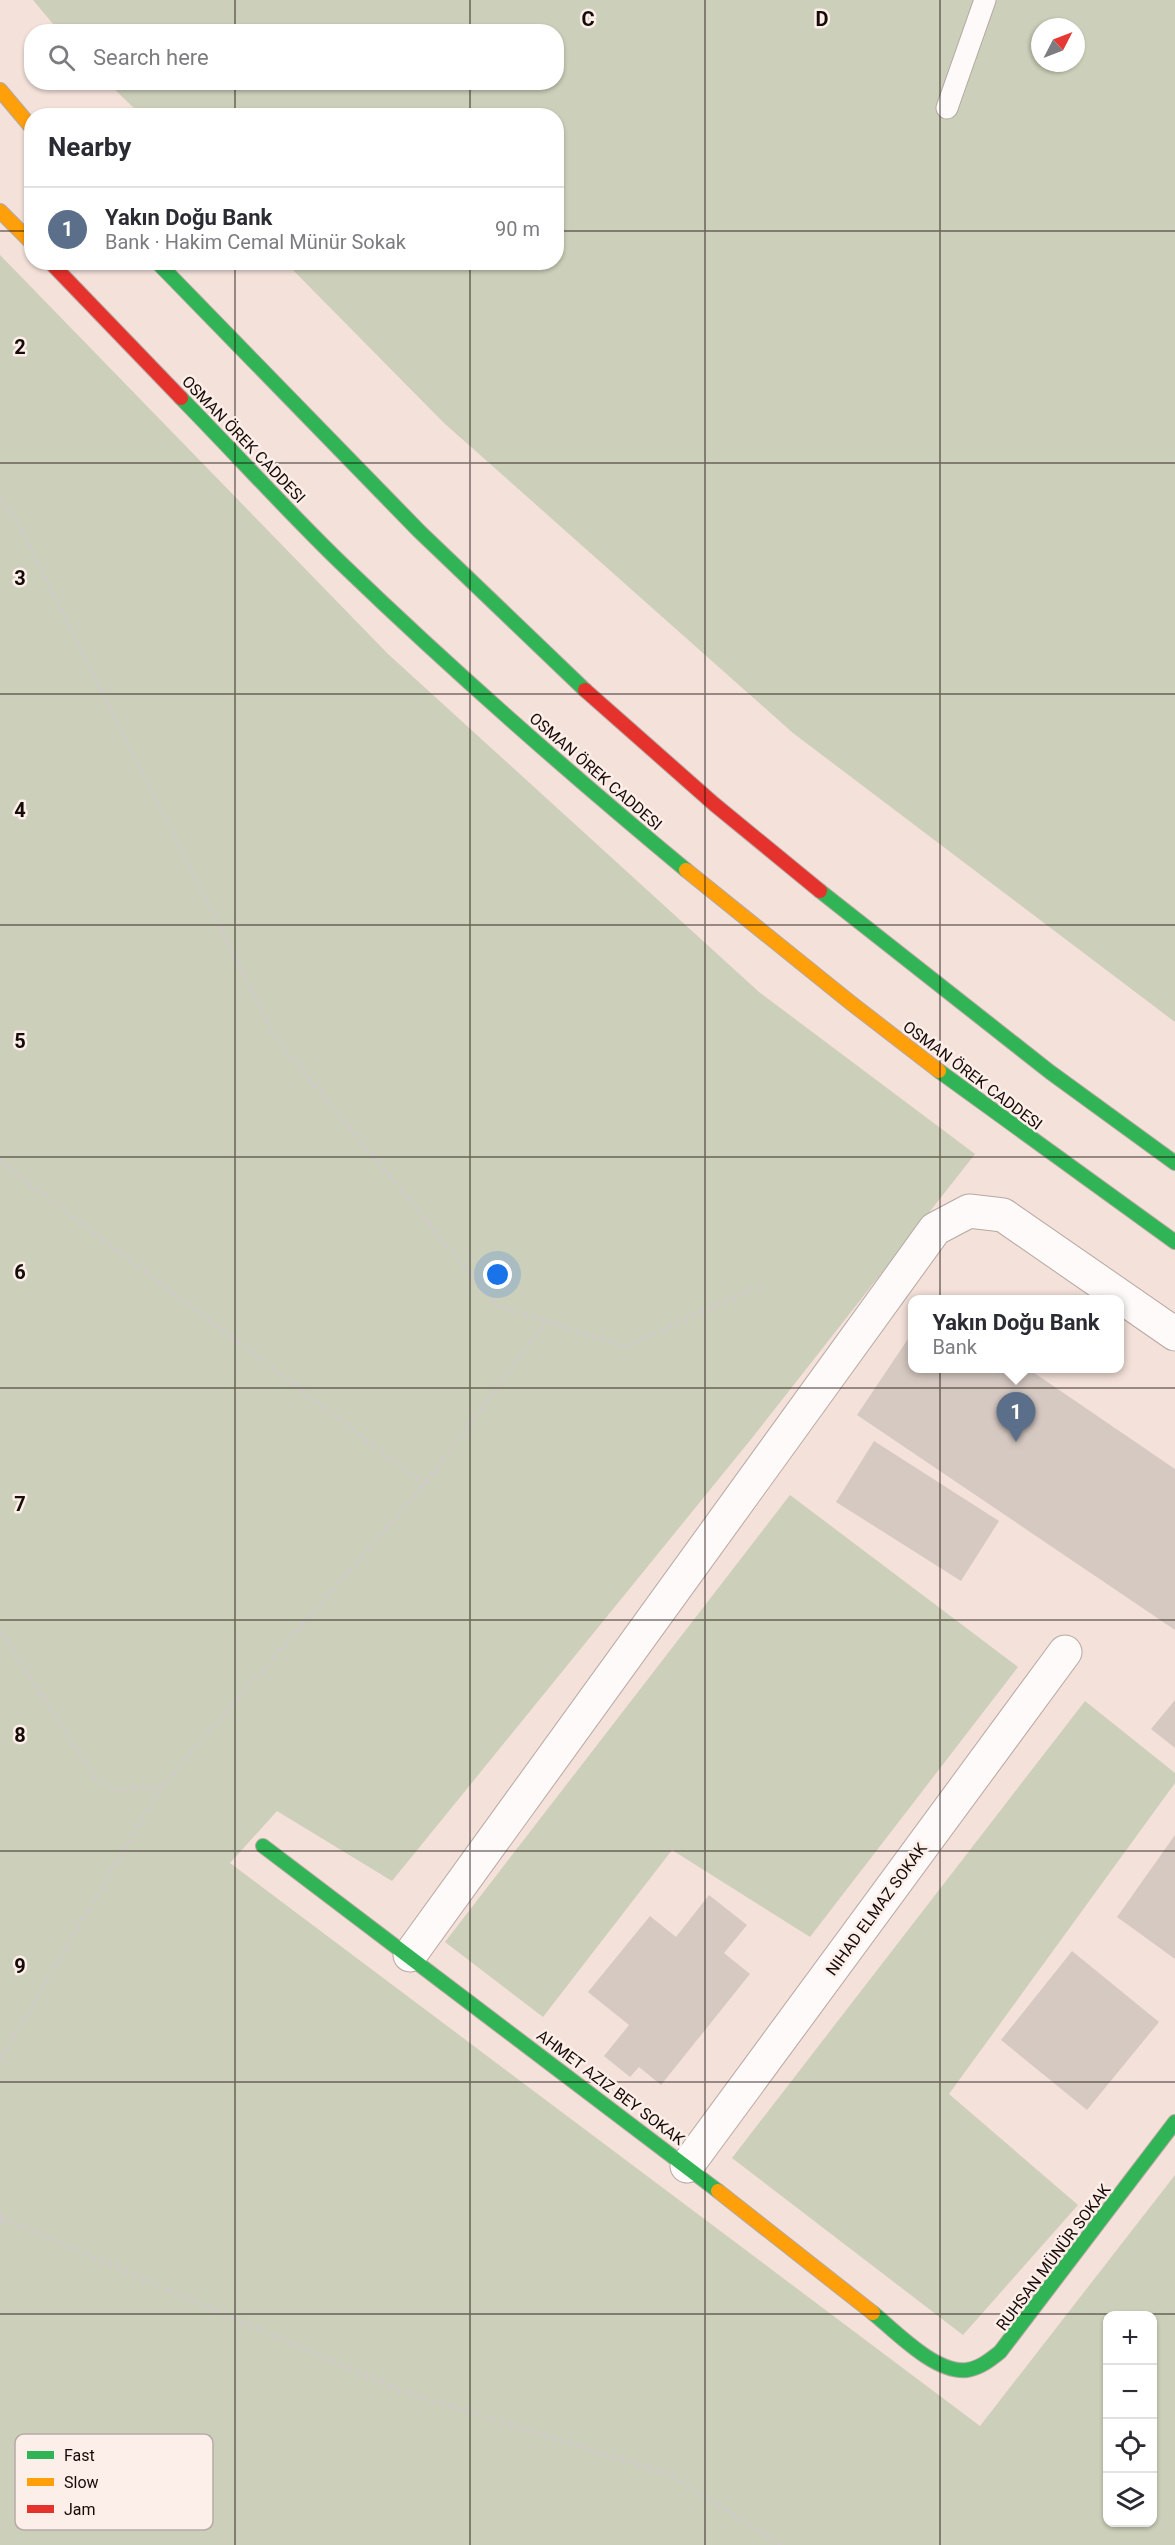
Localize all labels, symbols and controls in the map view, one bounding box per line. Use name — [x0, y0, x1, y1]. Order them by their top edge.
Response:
text: C — [581, 7, 595, 31]
text: D — [816, 7, 829, 31]
north arrow — [1031, 18, 1085, 72]
search box — [24, 24, 564, 90]
icon: search — [45, 41, 78, 74]
text: Search here — [93, 45, 209, 70]
text: Nearby — [48, 132, 131, 162]
text: Yakın Doğu Bank — [105, 205, 272, 230]
text: 1 — [62, 217, 73, 241]
text: 90 m — [495, 217, 540, 241]
text: Bank · Hakim Cemal Münür Sokak — [105, 230, 406, 254]
text: 2 — [14, 335, 26, 359]
street label: OSMAN ÖREK CADDESI — [178, 372, 309, 507]
text: 3 — [14, 566, 26, 590]
street label: OSMAN ÖREK CADDESI — [526, 709, 666, 834]
text: 4 — [14, 798, 26, 822]
street label: OSMAN ÖREK CADDESI — [899, 1017, 1046, 1134]
text: 5 — [14, 1029, 26, 1053]
text: 6 — [14, 1260, 26, 1284]
your location — [483, 1260, 512, 1289]
popup — [908, 1295, 1124, 1373]
text: Yakın Doğu Bank — [932, 1310, 1100, 1335]
text: Bank — [932, 1335, 977, 1359]
pin: 1 — [996, 1392, 1036, 1442]
text: 7 — [14, 1492, 26, 1516]
text: 8 — [14, 1723, 26, 1747]
street label: NIHAD ELMAZ SOKAK — [822, 1839, 931, 1979]
text: 9 — [14, 1954, 26, 1978]
street label: AHMET AZIZ BEY SOKAK — [533, 2026, 689, 2150]
street label: RUHSAN MÜNÜR SOKAK — [992, 2180, 1115, 2334]
map controls — [1103, 2311, 1157, 2527]
button: + — [1103, 2311, 1157, 2365]
button: − — [1103, 2365, 1157, 2419]
button: locate — [1103, 2419, 1157, 2473]
legend — [15, 2434, 213, 2530]
text: Fast — [64, 2446, 95, 2465]
text: Slow — [64, 2473, 99, 2492]
button: layers — [1103, 2473, 1157, 2527]
text: Jam — [64, 2500, 96, 2519]

